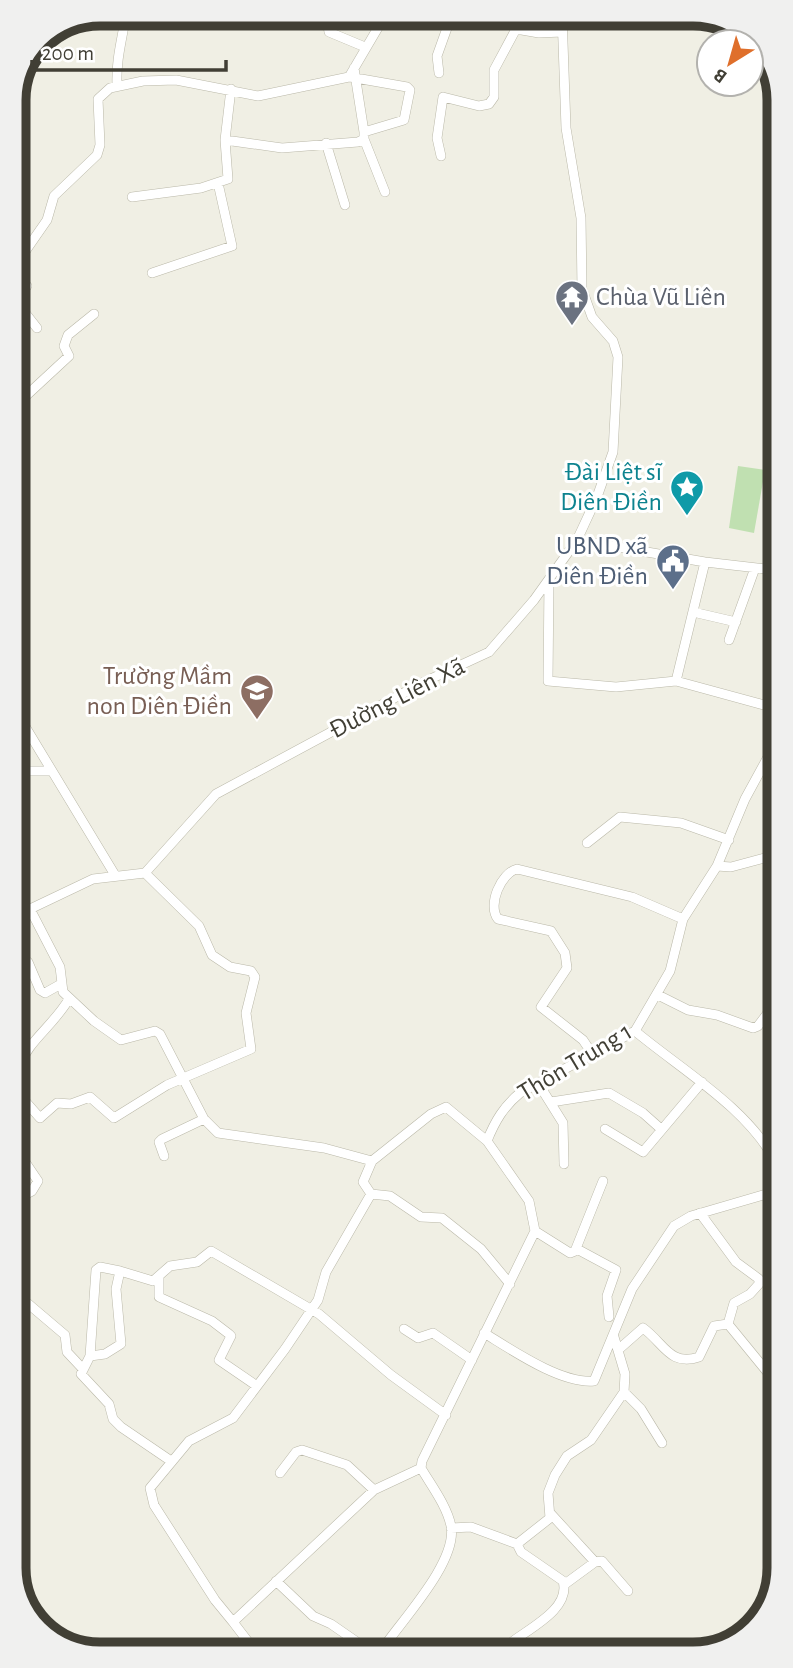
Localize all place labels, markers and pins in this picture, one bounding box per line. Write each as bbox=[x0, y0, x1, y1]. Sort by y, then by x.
temple icon: Chùa Vũ Liên bbox=[553, 278, 591, 327]
place label: Chùa Vũ Liên bbox=[596, 284, 726, 310]
place label: Đài Liệt sĩ Diên Điền bbox=[560, 459, 663, 515]
place icon: Đài Liệt sĩ Diên Điền bbox=[668, 468, 706, 517]
place label: UBND xã Diên Điền bbox=[546, 533, 648, 589]
public building icon: UBND xã Diên Điền bbox=[654, 542, 692, 591]
place label: Trường Mầm non Diên Điền bbox=[87, 663, 232, 719]
school or university icon: Trường Mầm non Diên Điền bbox=[238, 672, 276, 721]

